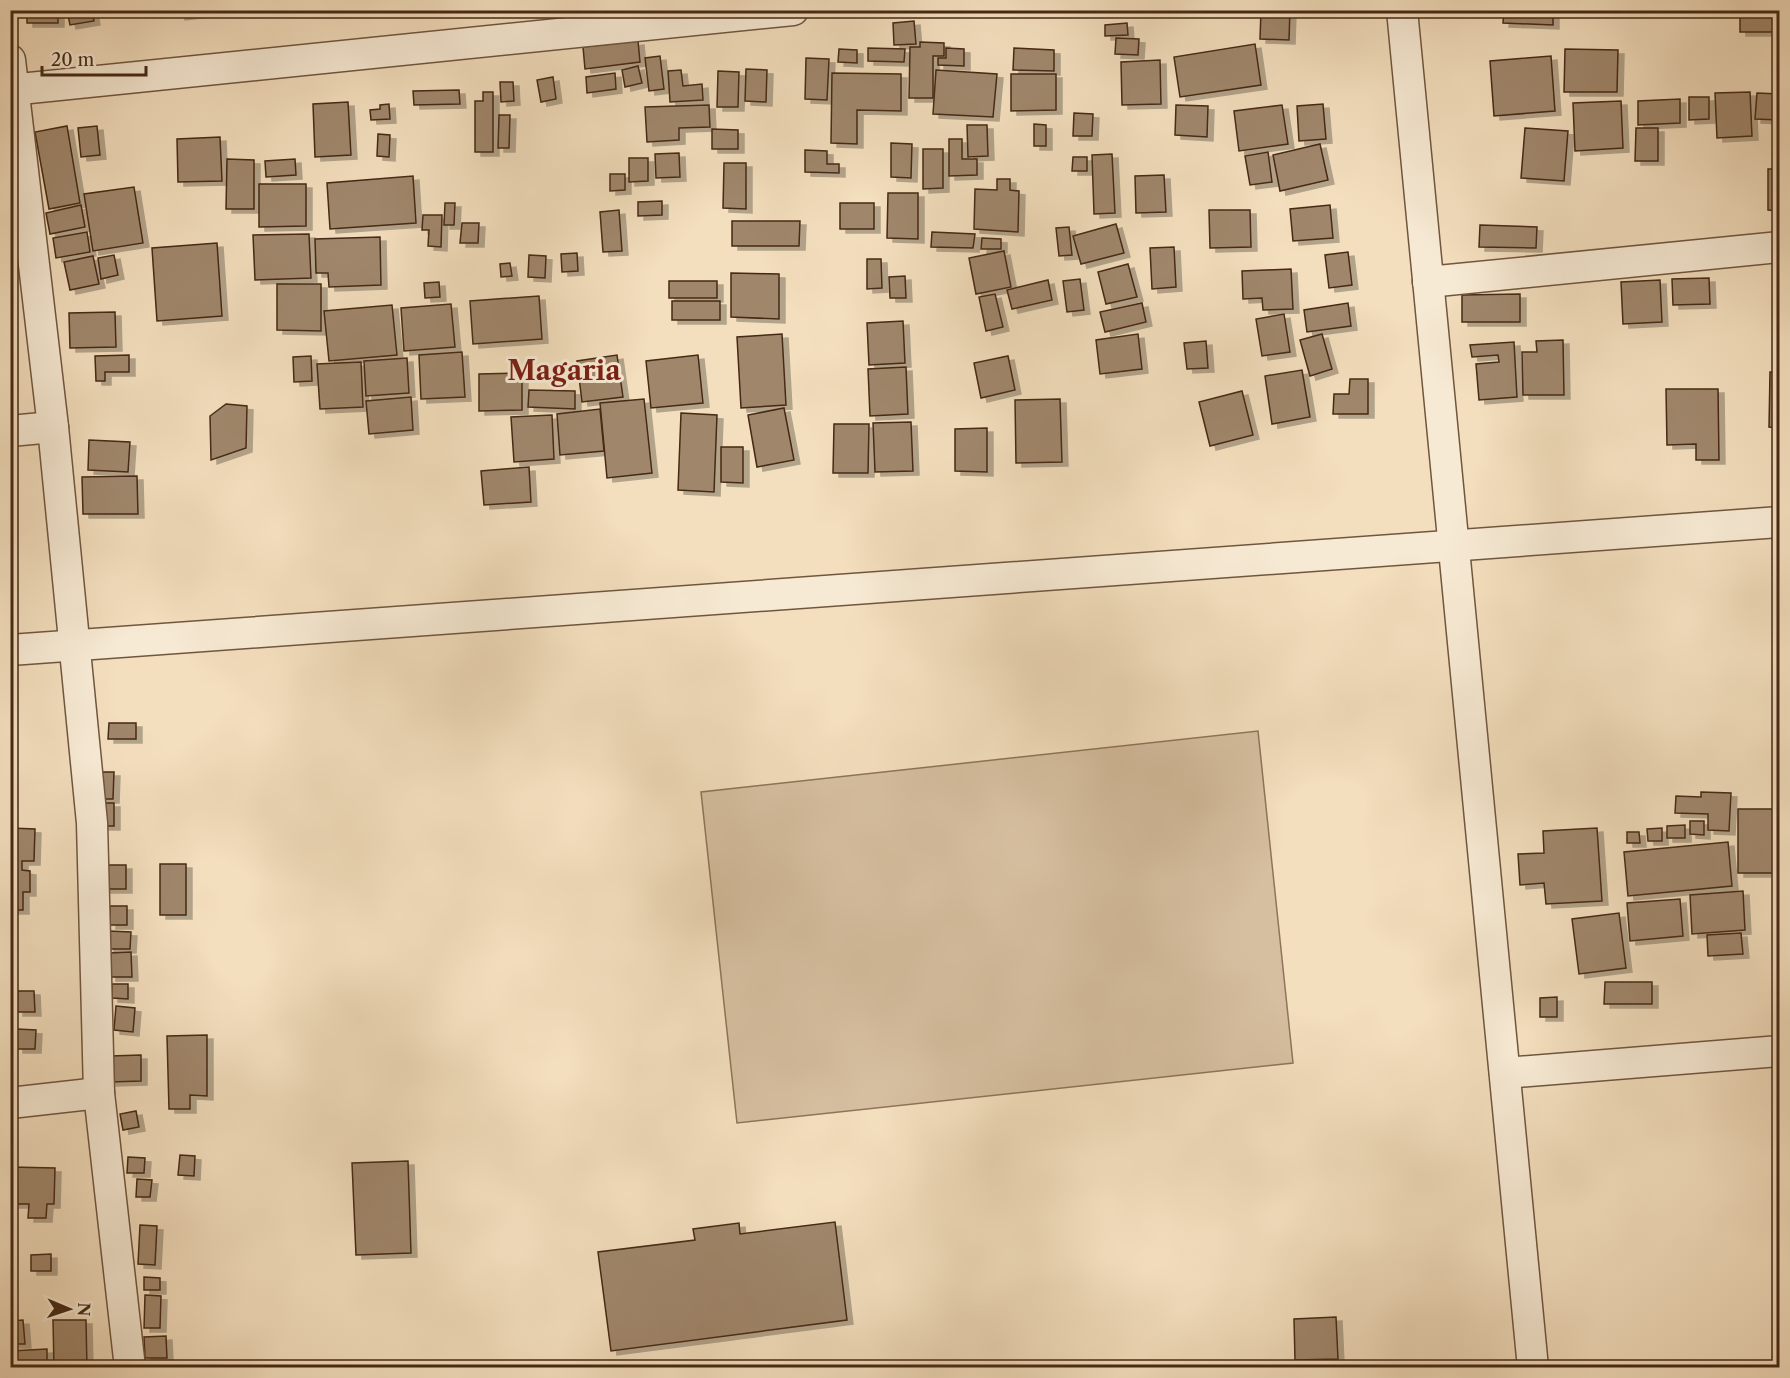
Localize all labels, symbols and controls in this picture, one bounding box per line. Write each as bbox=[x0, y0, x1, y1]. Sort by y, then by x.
scale bar bbox=[42, 39, 146, 77]
text: 20 m bbox=[51, 49, 95, 71]
district label: Magaria bbox=[507, 354, 621, 387]
north arrow bbox=[39, 1279, 99, 1339]
text: N bbox=[74, 1302, 94, 1317]

